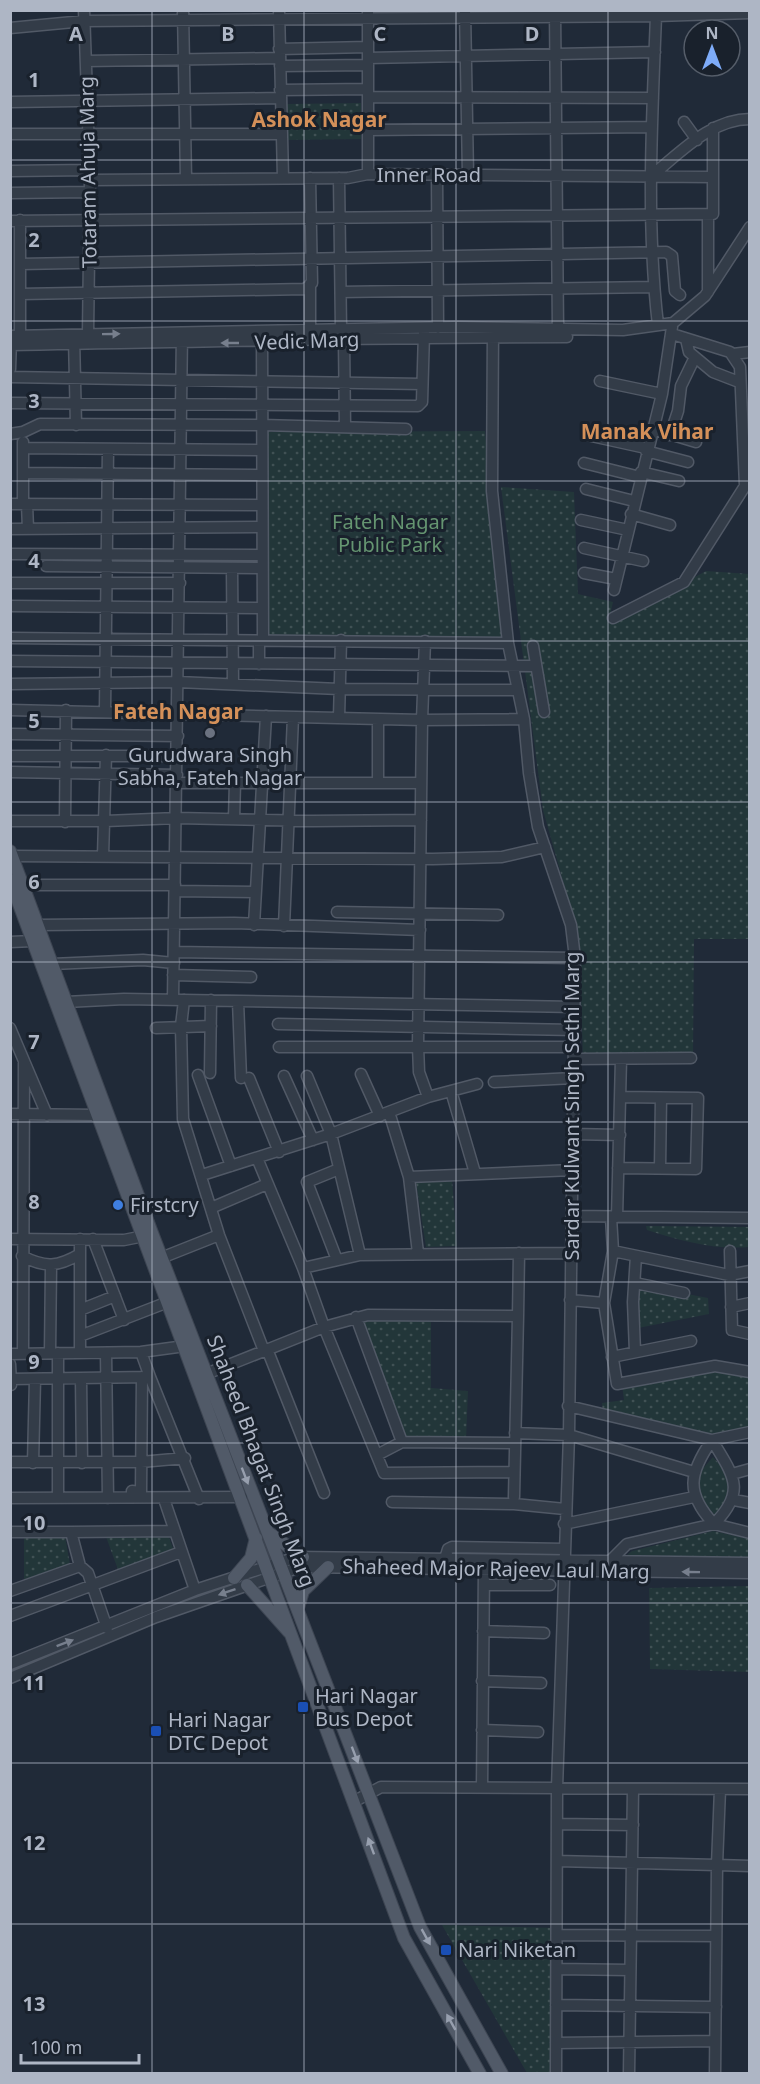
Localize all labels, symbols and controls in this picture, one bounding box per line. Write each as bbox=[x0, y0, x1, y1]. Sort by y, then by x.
north arrow bbox=[682, 18, 742, 78]
text: A bbox=[69, 20, 83, 47]
text: B bbox=[221, 20, 235, 47]
text: C bbox=[374, 20, 387, 47]
text: D bbox=[525, 20, 539, 47]
text: N bbox=[705, 22, 719, 44]
text: 1 bbox=[28, 66, 40, 93]
street label: Totaram Ahuja Marg bbox=[72, 76, 103, 268]
district label: Ashok Nagar bbox=[251, 105, 387, 133]
street label: Inner Road bbox=[377, 161, 481, 188]
text: 2 bbox=[28, 226, 40, 253]
street label: Vedic Marg bbox=[254, 325, 360, 356]
one-way arrow bbox=[101, 329, 120, 339]
one-way arrow bbox=[220, 338, 239, 348]
text: 3 bbox=[28, 387, 40, 414]
district label: Manak Vihar bbox=[581, 417, 714, 445]
park label: Fateh Nagar Public Park bbox=[332, 508, 448, 558]
text: 4 bbox=[28, 547, 40, 574]
district label: Fateh Nagar bbox=[113, 697, 243, 725]
text: 5 bbox=[28, 707, 40, 734]
marker: Gurudwara Singh Sabha, Fateh Nagar bbox=[203, 726, 217, 740]
place label: Gurudwara Singh Sabha, Fateh Nagar bbox=[118, 741, 302, 791]
text: 6 bbox=[28, 868, 40, 895]
street label: Sardar Kulwant Singh Sethi Marg bbox=[558, 952, 585, 1260]
text: 7 bbox=[28, 1028, 40, 1055]
text: 8 bbox=[28, 1188, 40, 1215]
place label: Firstcry bbox=[130, 1191, 199, 1218]
marker: Firstcry bbox=[111, 1198, 125, 1212]
street label: Shaheed Bhagat Singh Marg bbox=[201, 1331, 322, 1591]
text: 9 bbox=[28, 1348, 40, 1375]
one-way arrow bbox=[241, 1467, 250, 1485]
text: 10 bbox=[23, 1509, 45, 1536]
street label: Shaheed Major Rajeev Laul Marg bbox=[342, 1552, 650, 1585]
one-way arrow bbox=[682, 1568, 701, 1577]
one-way arrow bbox=[218, 1587, 236, 1597]
one-way arrow bbox=[56, 1638, 74, 1648]
text: 11 bbox=[23, 1669, 45, 1696]
place label: Hari Nagar Bus Depot bbox=[315, 1682, 418, 1732]
marker: Hari Nagar Bus Depot bbox=[296, 1700, 310, 1714]
place label: Hari Nagar DTC Depot bbox=[168, 1706, 271, 1756]
marker: Hari Nagar DTC Depot bbox=[149, 1724, 163, 1738]
one-way arrow bbox=[350, 1746, 360, 1764]
text: 12 bbox=[23, 1829, 45, 1856]
one-way arrow bbox=[365, 1836, 375, 1854]
one-way arrow bbox=[421, 1928, 431, 1945]
place label: Nari Niketan bbox=[458, 1936, 576, 1963]
marker: Nari Niketan bbox=[439, 1943, 453, 1957]
text: 13 bbox=[23, 1990, 45, 2017]
one-way arrow bbox=[447, 2014, 457, 2031]
scale bar bbox=[21, 2027, 140, 2065]
text: 100 m bbox=[30, 2035, 82, 2059]

